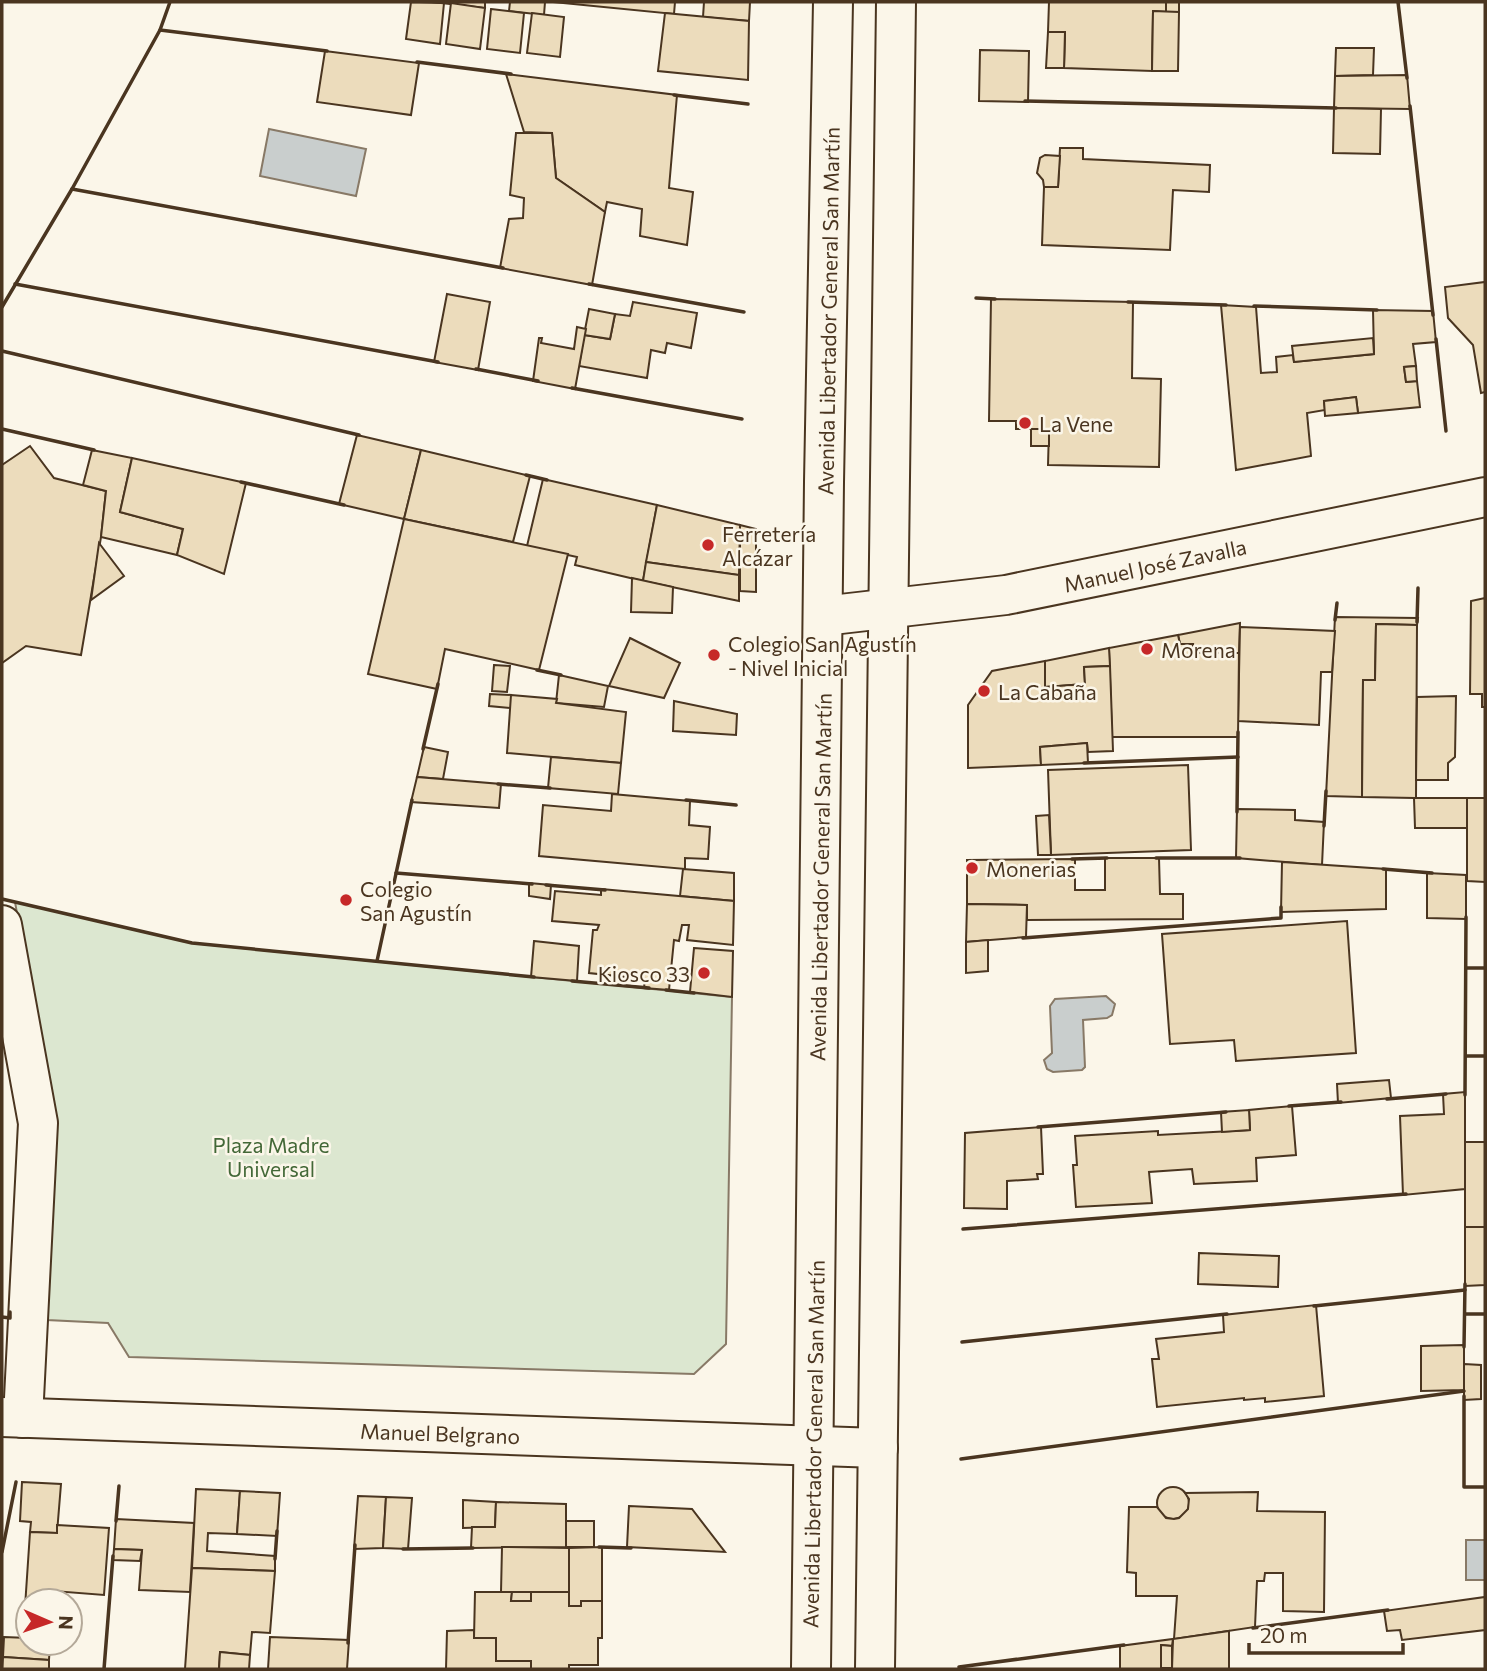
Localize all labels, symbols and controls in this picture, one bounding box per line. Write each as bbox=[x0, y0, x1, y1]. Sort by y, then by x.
street label: Avenida Libertador General San Martín bbox=[812, 127, 844, 495]
place label: La Vene bbox=[1039, 411, 1113, 436]
marker: La Vene bbox=[1017, 415, 1033, 431]
place label: Ferretería Alcázar bbox=[722, 521, 816, 570]
street label: Manuel José Zavalla bbox=[1061, 533, 1249, 597]
marker: Ferretería Alcázar bbox=[700, 537, 716, 553]
place label: Colegio San Agustín - Nivel Inicial bbox=[728, 631, 917, 680]
place label: Morena bbox=[1161, 637, 1236, 662]
marker: Morena bbox=[1139, 641, 1155, 657]
marker: Colegio San Agustín - Nivel Inicial bbox=[706, 647, 722, 663]
place label: La Cabaña bbox=[998, 679, 1097, 704]
marker: La Cabaña bbox=[976, 683, 992, 699]
street label: Avenida Libertador General San Martín bbox=[804, 693, 836, 1061]
place label: Monerias bbox=[986, 856, 1076, 881]
marker: Monerias bbox=[964, 860, 980, 876]
place label: Colegio San Agustín bbox=[360, 876, 472, 925]
marker: Colegio San Agustín bbox=[338, 892, 354, 908]
place label: Kiosco 33 bbox=[598, 961, 690, 986]
marker: Kiosco 33 bbox=[696, 965, 712, 981]
park label: Plaza Madre Universal bbox=[212, 1132, 330, 1181]
street label: Avenida Libertador General San Martín bbox=[797, 1260, 829, 1628]
street label: Manuel Belgrano bbox=[360, 1418, 520, 1448]
north arrow bbox=[14, 1587, 84, 1657]
scale bar bbox=[1249, 1612, 1403, 1656]
text: N bbox=[55, 1615, 78, 1630]
text: 20 m bbox=[1260, 1622, 1308, 1647]

